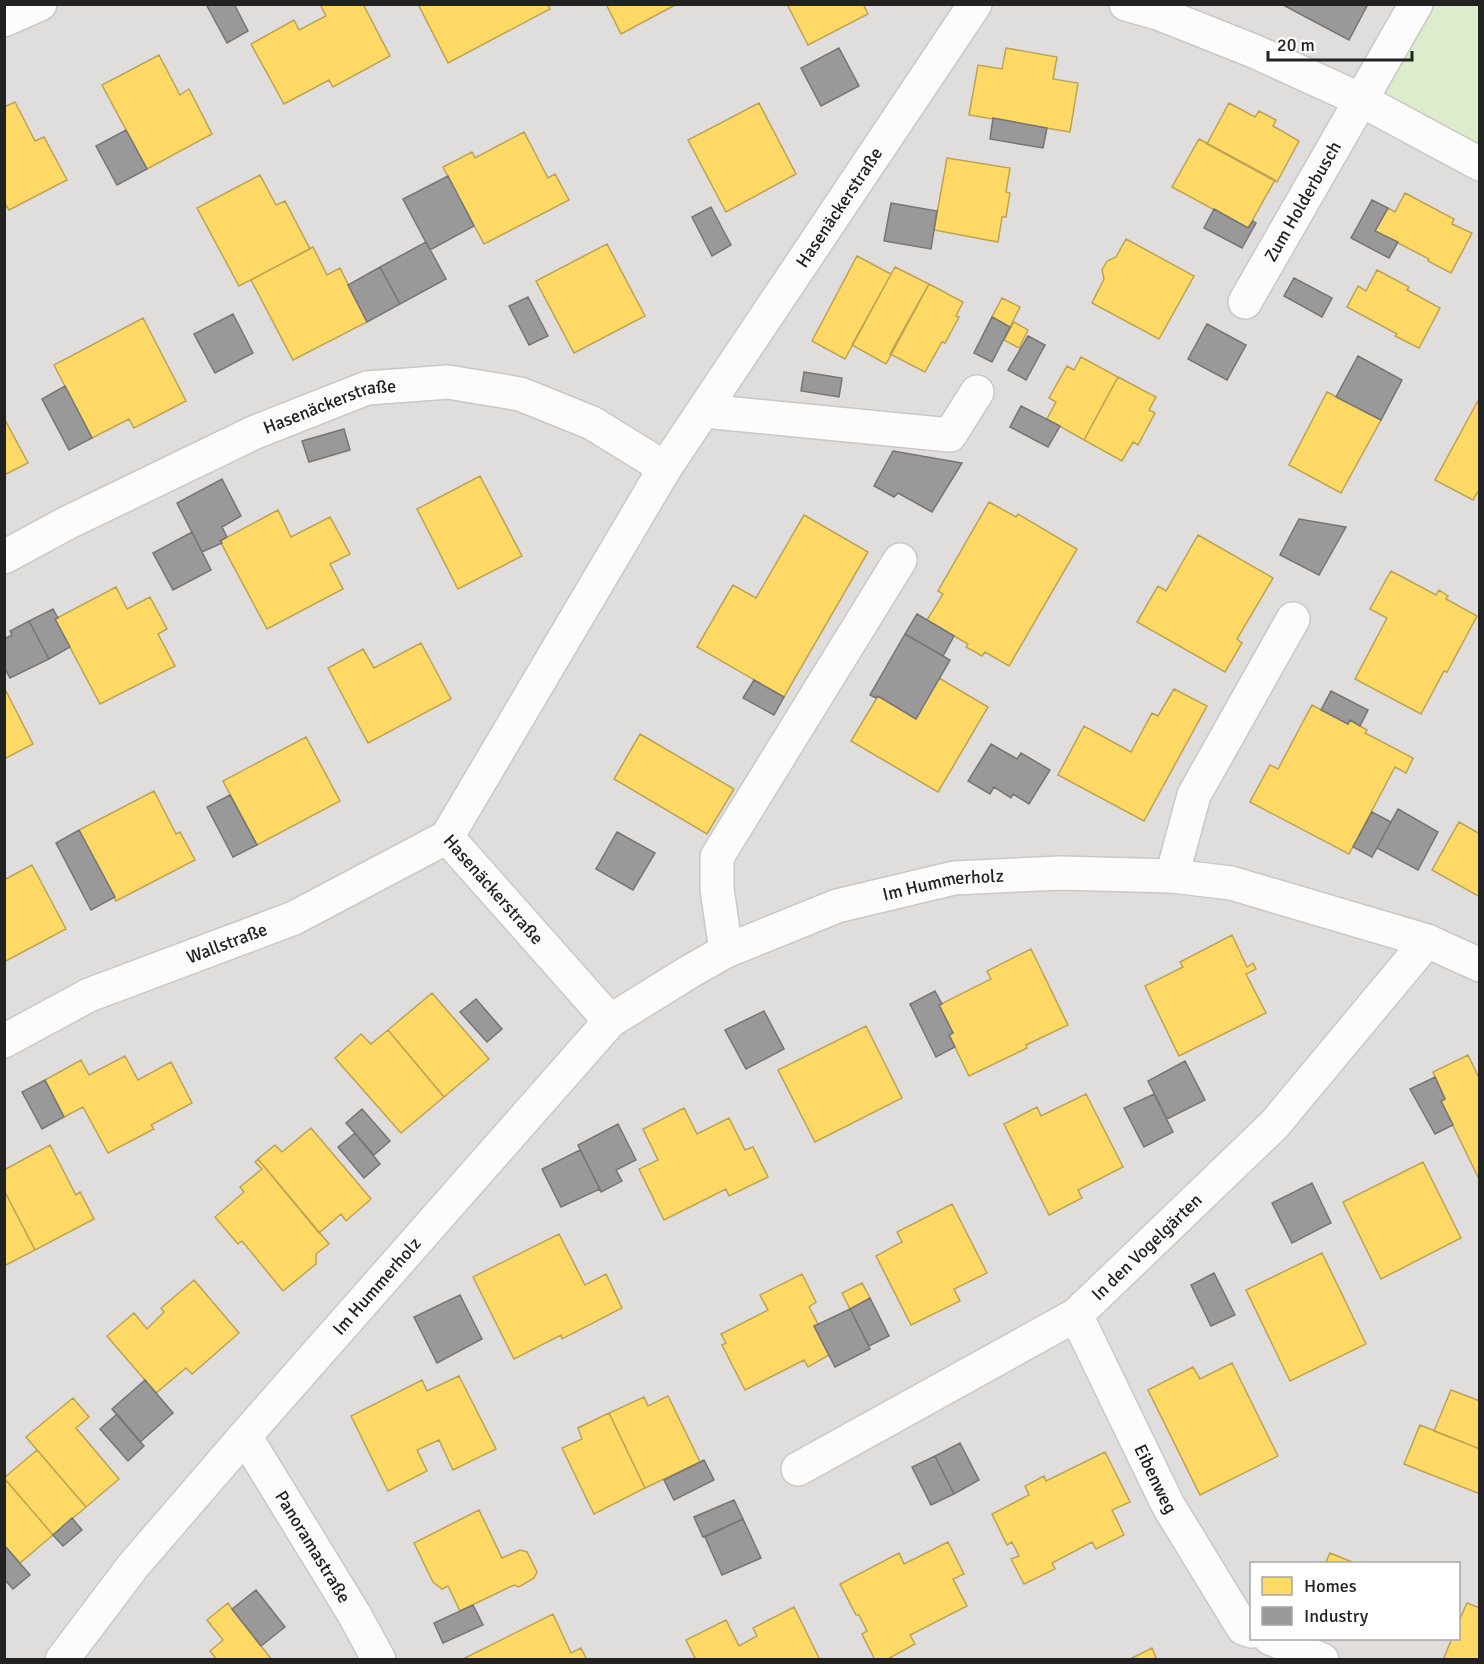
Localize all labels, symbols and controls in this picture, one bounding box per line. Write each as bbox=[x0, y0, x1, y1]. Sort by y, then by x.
scale bar bbox=[1268, 24, 1412, 62]
text: 20 m bbox=[1277, 34, 1315, 56]
street label: Zum Holderbusch bbox=[1260, 137, 1346, 266]
street label: Hasenäckerstraße bbox=[791, 143, 887, 272]
street label: Hasenäckerstraße bbox=[260, 375, 397, 439]
street label: Hasenäckerstraße bbox=[439, 830, 548, 949]
street label: Im Hummerholz bbox=[880, 865, 1004, 906]
street label: Wallstraße bbox=[184, 918, 270, 968]
street label: In den Vogelgärten bbox=[1087, 1189, 1207, 1305]
street label: Im Hummerholz bbox=[328, 1233, 426, 1340]
street label: Eibenweg bbox=[1129, 1441, 1182, 1518]
street label: Panoramastraße bbox=[270, 1487, 356, 1607]
legend bbox=[1250, 1562, 1460, 1640]
text: Homes bbox=[1304, 1575, 1357, 1597]
text: Industry bbox=[1304, 1605, 1369, 1627]

